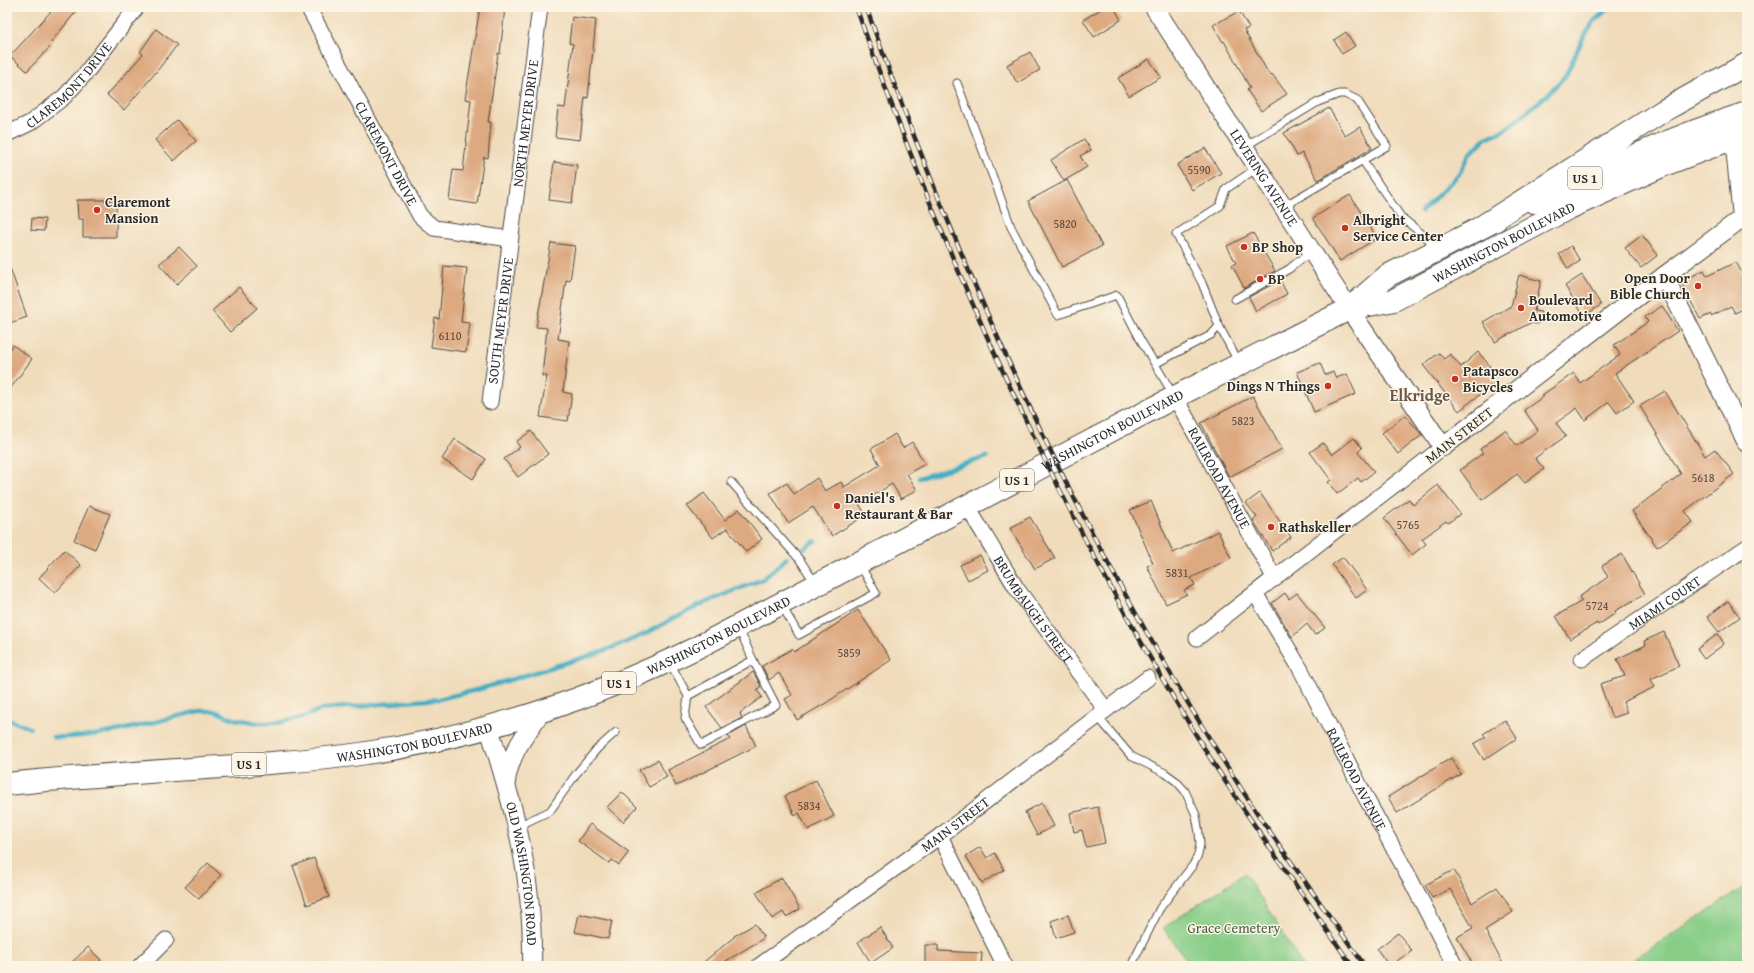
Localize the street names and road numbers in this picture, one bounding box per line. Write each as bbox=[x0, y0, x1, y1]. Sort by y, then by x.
street label: CLAREMONT DRIVE bbox=[21, 38, 116, 133]
street label: NORTH MEYER DRIVE bbox=[507, 58, 543, 188]
street label: CLAREMONT DRIVE bbox=[350, 98, 422, 209]
street label: LEVERING AVENUE bbox=[1225, 125, 1303, 230]
road number: US 1 bbox=[1568, 167, 1602, 189]
street label: WASHINGTON BOULEVARD bbox=[1429, 197, 1578, 288]
street label: SOUTH MEYER DRIVE bbox=[482, 256, 518, 385]
street label: WASHINGTON BOULEVARD bbox=[1038, 384, 1187, 476]
street label: MAIN STREET bbox=[1421, 402, 1497, 468]
street label: RAILROAD AVENUE bbox=[1183, 423, 1255, 532]
road number: US 1 bbox=[1000, 469, 1034, 491]
street label: BRUMBAUGH STREET bbox=[989, 552, 1078, 667]
street label: MIAMI COURT bbox=[1624, 571, 1705, 635]
street label: WASHINGTON BOULEVARD bbox=[644, 590, 794, 680]
road number: US 1 bbox=[602, 672, 636, 694]
street label: WASHINGTON BOULEVARD bbox=[336, 717, 495, 767]
street label: RAILROAD AVENUE bbox=[1322, 724, 1392, 834]
road number: US 1 bbox=[232, 753, 266, 775]
street label: MAIN STREET bbox=[917, 792, 994, 857]
street label: OLD WASHINGTON ROAD bbox=[501, 799, 542, 946]

